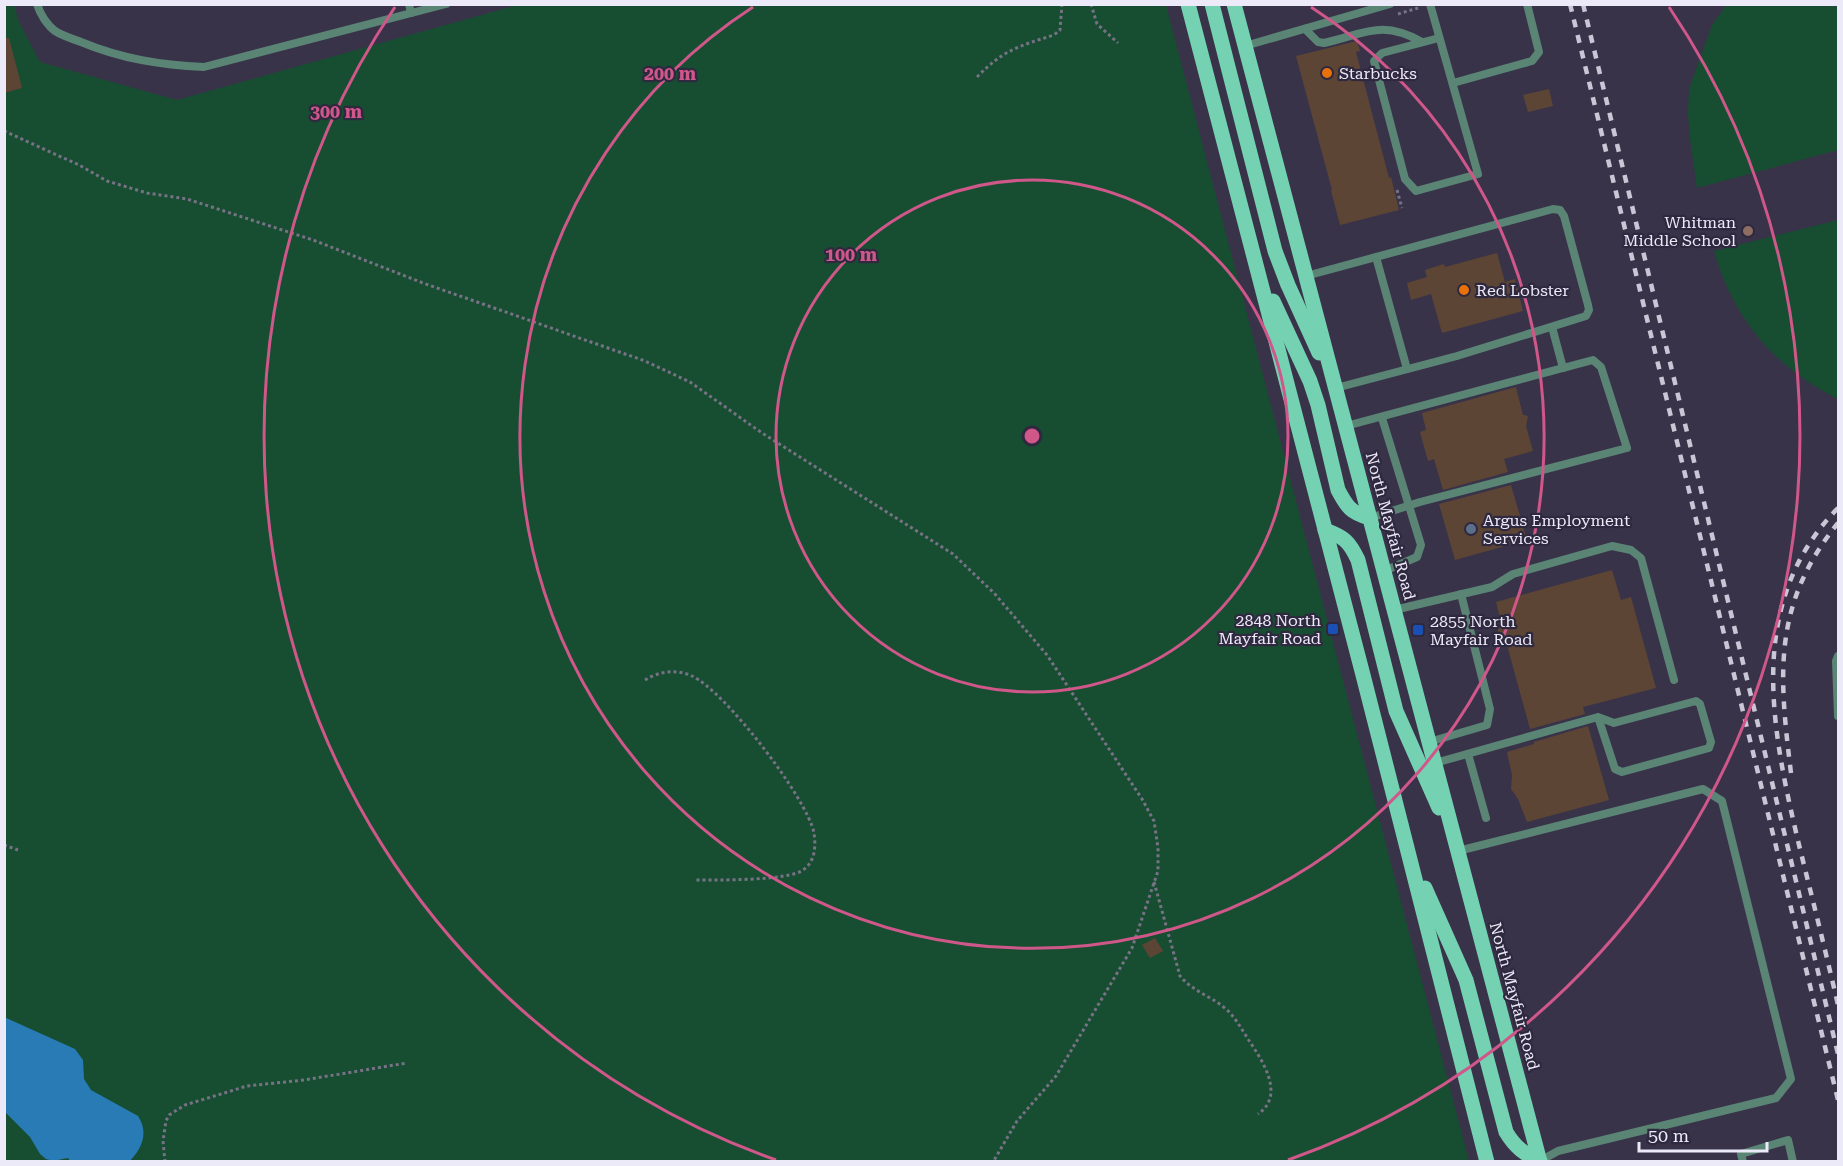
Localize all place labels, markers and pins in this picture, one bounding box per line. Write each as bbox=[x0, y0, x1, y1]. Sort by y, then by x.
place label: Starbucks bbox=[1339, 64, 1417, 83]
marker: Starbucks bbox=[1320, 66, 1334, 80]
place label: Whitman Middle School bbox=[1623, 213, 1736, 250]
marker: Whitman Middle School bbox=[1741, 224, 1755, 238]
place label: Red Lobster bbox=[1476, 281, 1569, 300]
marker: Red Lobster bbox=[1457, 283, 1471, 297]
centre of rings bbox=[1022, 426, 1042, 446]
place label: Argus Employment Services bbox=[1483, 511, 1630, 548]
marker: Argus Employment Services bbox=[1464, 522, 1478, 536]
place label: 2848 North Mayfair Road bbox=[1218, 611, 1321, 648]
place label: 2855 North Mayfair Road bbox=[1430, 612, 1533, 649]
marker: 2848 North Mayfair Road bbox=[1326, 622, 1340, 636]
marker: 2855 North Mayfair Road bbox=[1411, 623, 1425, 637]

